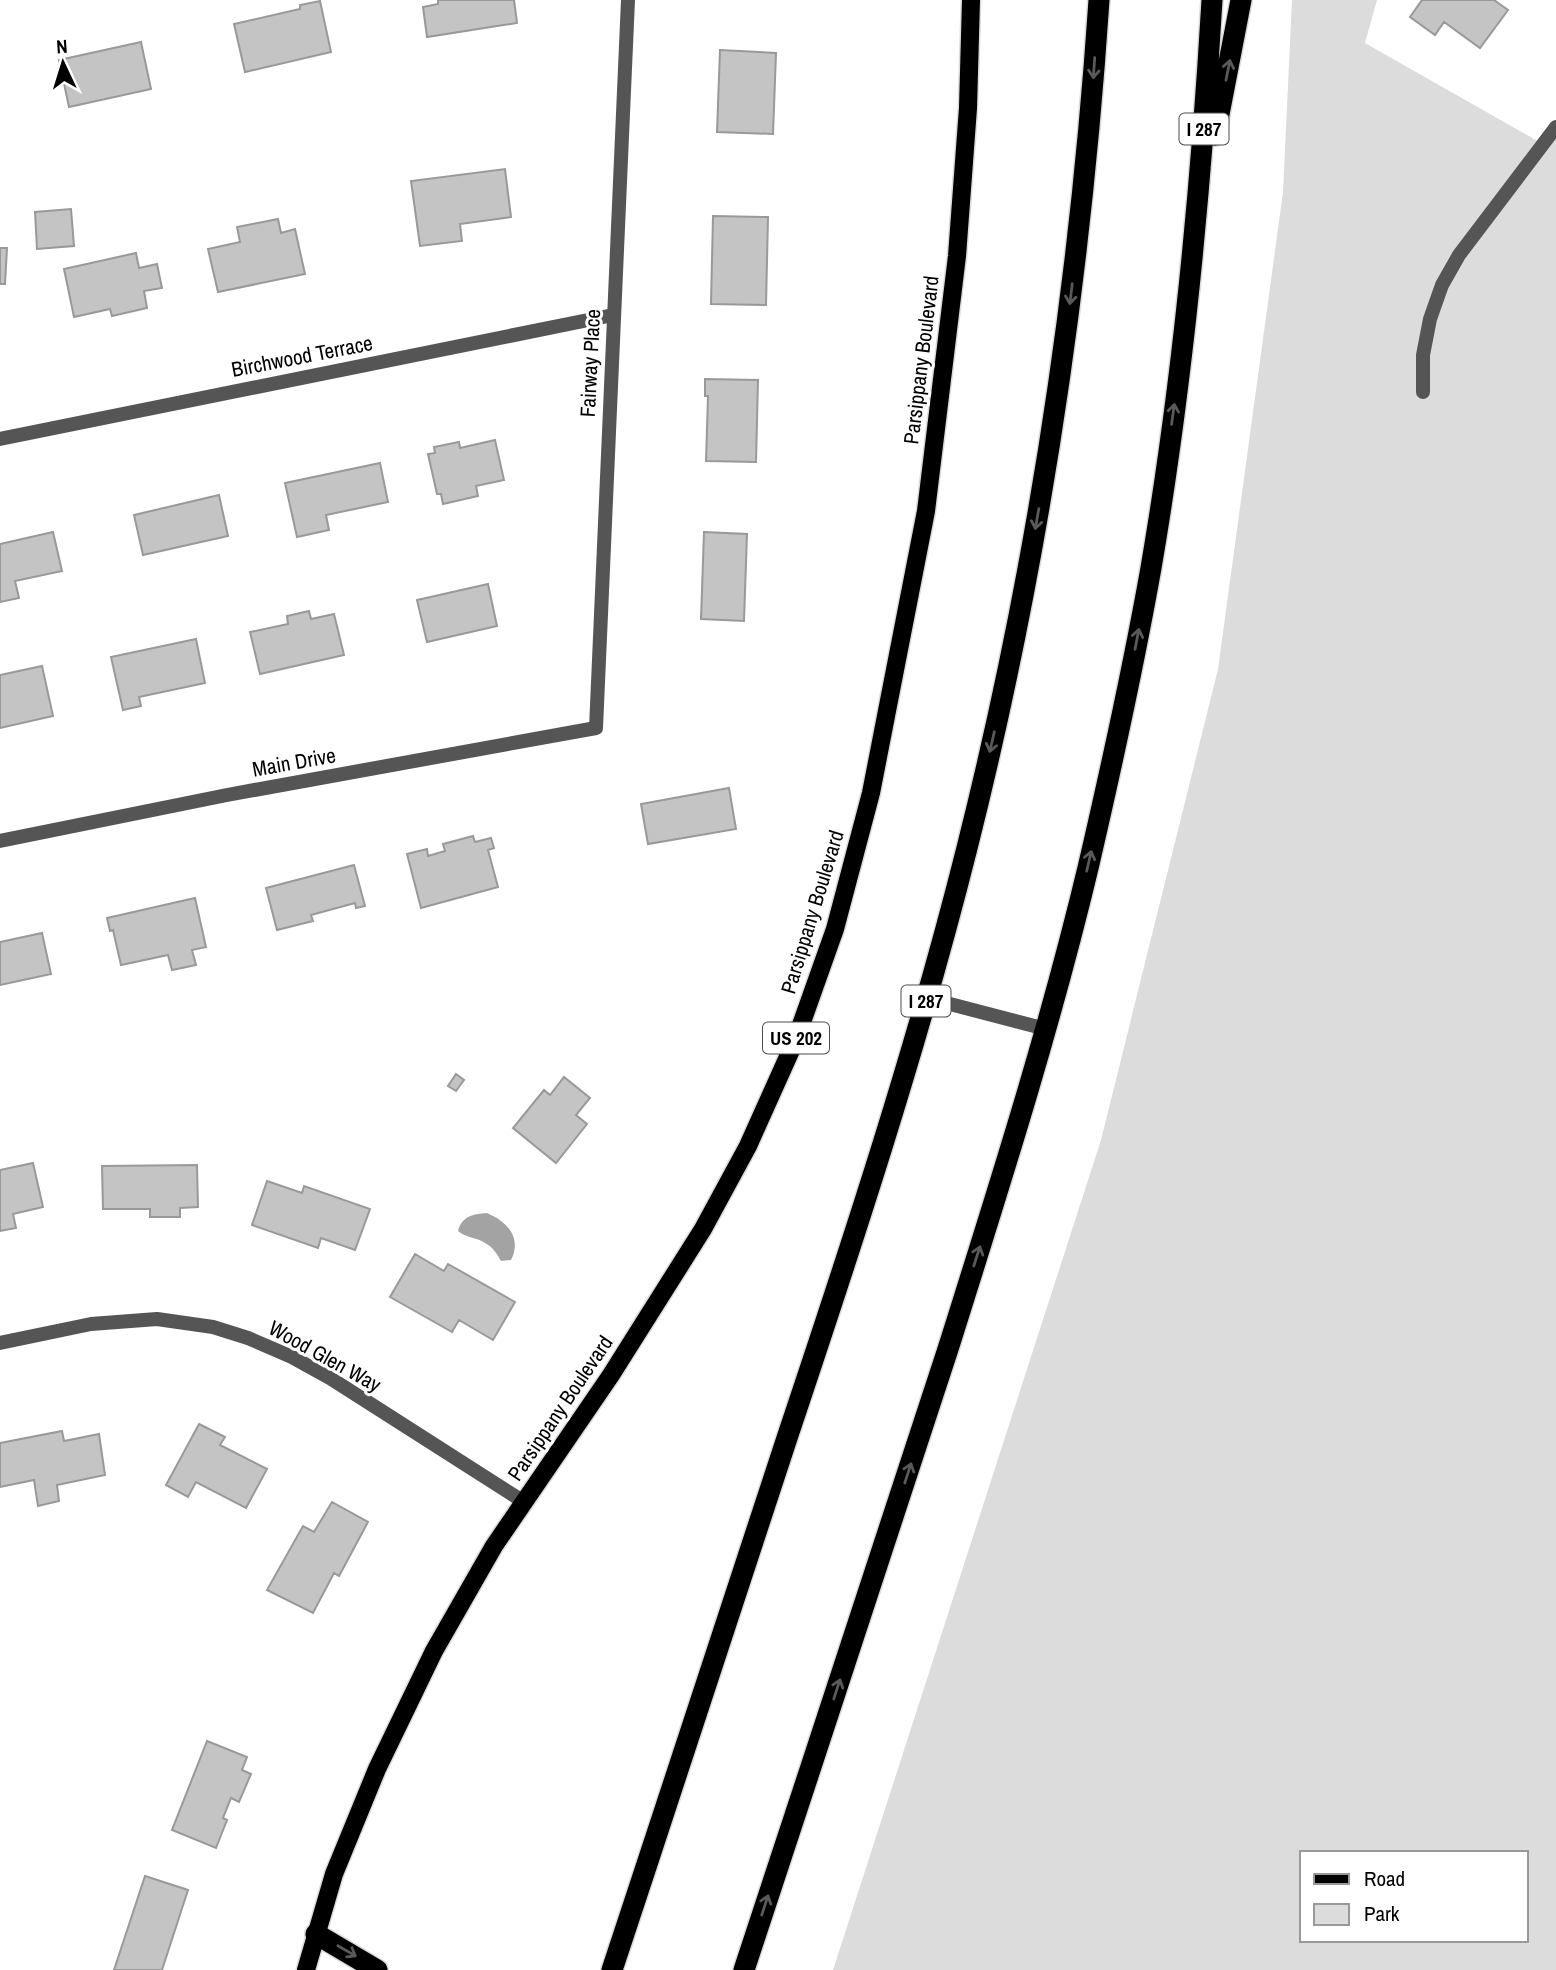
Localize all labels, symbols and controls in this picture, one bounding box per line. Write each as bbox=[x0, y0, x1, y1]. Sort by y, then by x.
north arrow bbox=[28, 28, 98, 98]
text: N bbox=[55, 33, 68, 59]
one-way arrow bbox=[1087, 56, 1100, 79]
one-way arrow bbox=[1221, 59, 1235, 82]
road number: I 287 bbox=[1180, 113, 1228, 144]
street label: Parsippany Boulevard bbox=[896, 274, 946, 446]
one-way arrow bbox=[1064, 283, 1077, 305]
street label: Fairway Place bbox=[573, 308, 607, 418]
street label: Birchwood Terrace bbox=[229, 328, 375, 384]
one-way arrow bbox=[1167, 403, 1180, 426]
one-way arrow bbox=[1030, 507, 1043, 530]
one-way arrow bbox=[1131, 628, 1144, 651]
one-way arrow bbox=[985, 730, 998, 753]
street label: Main Drive bbox=[250, 740, 338, 784]
street label: Parsippany Boulevard bbox=[773, 827, 851, 997]
one-way arrow bbox=[1083, 850, 1097, 873]
road number: I 287 bbox=[902, 986, 950, 1016]
road number: US 202 bbox=[763, 1022, 829, 1054]
one-way arrow bbox=[972, 1246, 984, 1268]
street label: Wood Glen Way bbox=[264, 1313, 387, 1399]
street label: Parsippany Boulevard bbox=[501, 1330, 619, 1486]
one-way arrow bbox=[902, 1462, 915, 1484]
one-way arrow bbox=[831, 1678, 844, 1700]
legend bbox=[1300, 1851, 1528, 1942]
text: Road bbox=[1364, 1864, 1405, 1893]
one-way arrow bbox=[760, 1895, 773, 1917]
text: Park bbox=[1364, 1899, 1400, 1928]
one-way arrow bbox=[337, 1944, 357, 1958]

